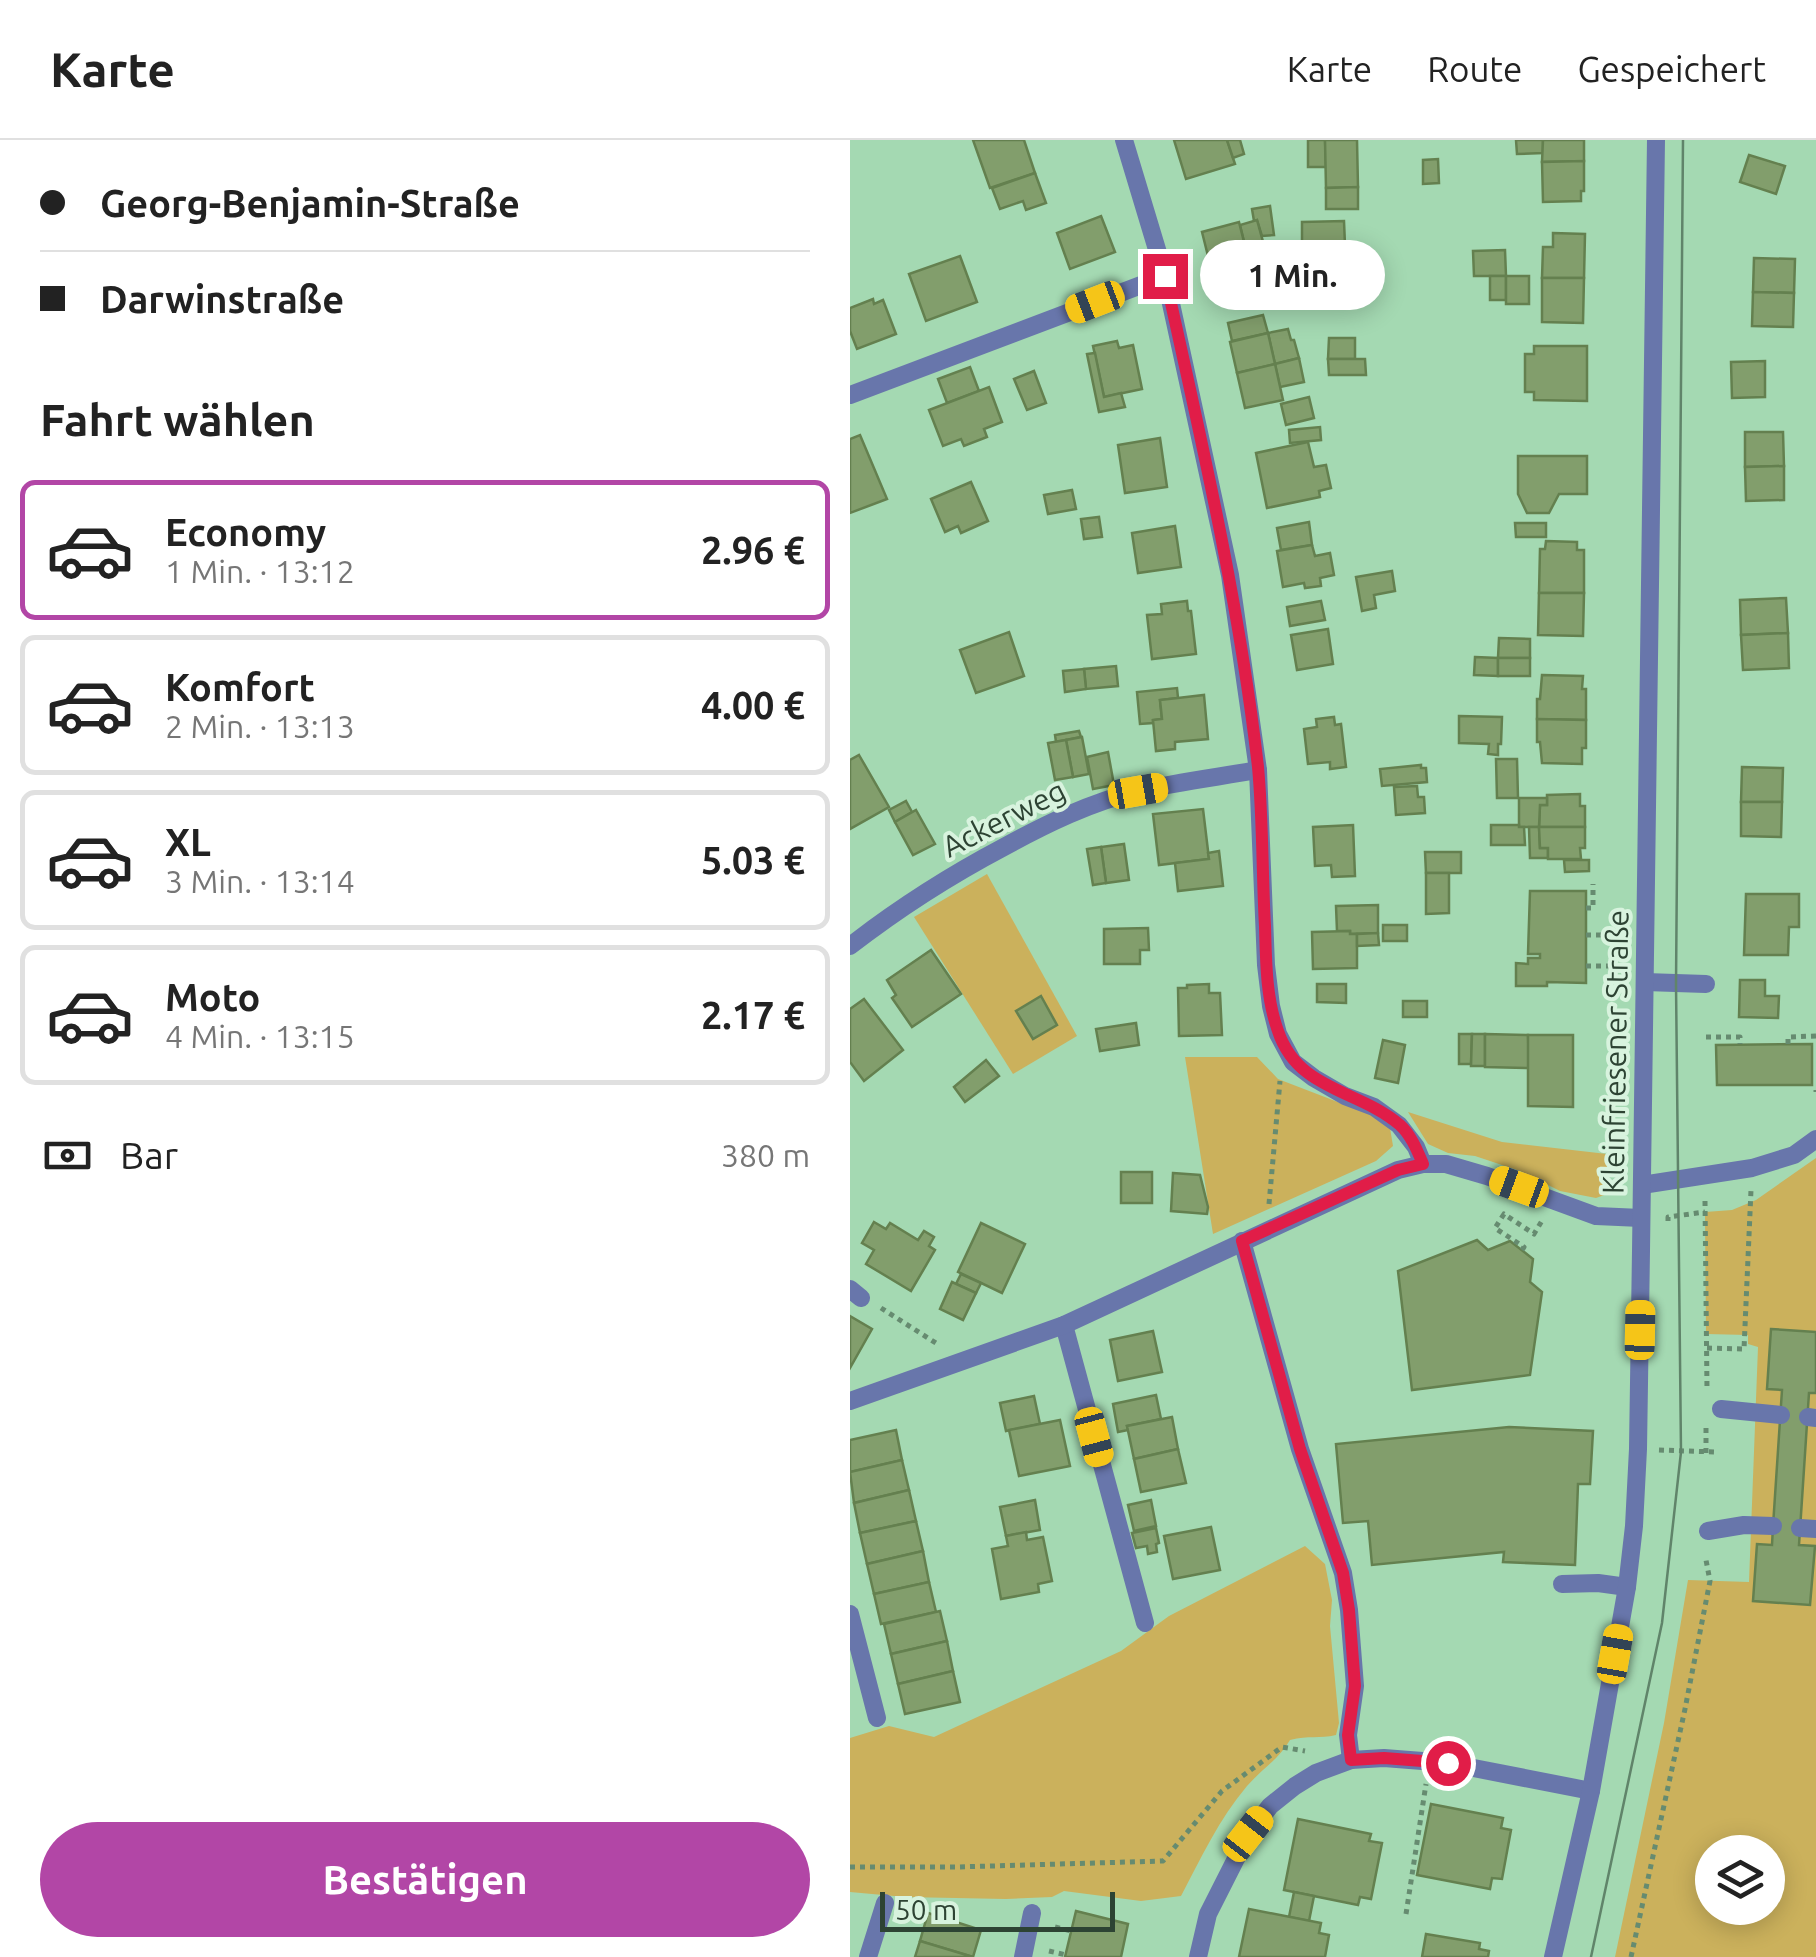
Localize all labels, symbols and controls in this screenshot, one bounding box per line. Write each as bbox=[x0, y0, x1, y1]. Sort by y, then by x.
text: Karte bbox=[50, 42, 175, 96]
text: Karte bbox=[1287, 49, 1372, 89]
text: Route bbox=[1427, 49, 1522, 89]
text: Gespeichert bbox=[1577, 49, 1766, 89]
text: Georg-Benjamin-Straße bbox=[100, 182, 520, 224]
callout: 1 Min. bbox=[1200, 241, 1385, 311]
route end bbox=[1143, 254, 1188, 299]
text: 1 Min. bbox=[1248, 257, 1337, 293]
car bbox=[1062, 277, 1128, 327]
text: Darwinstraße bbox=[100, 278, 344, 320]
text: Fahrt wählen bbox=[40, 394, 315, 445]
icon: car bbox=[45, 505, 135, 595]
text: Economy bbox=[165, 511, 326, 553]
text: 2.96 € bbox=[701, 529, 805, 571]
text: 1 Min. · 13:12 bbox=[165, 553, 355, 589]
icon: car bbox=[45, 660, 135, 750]
text: Komfort bbox=[165, 666, 315, 708]
text: 4.00 € bbox=[701, 684, 805, 726]
text: 2 Min. · 13:13 bbox=[165, 708, 355, 744]
car bbox=[1106, 771, 1170, 811]
street label: Ackerweg bbox=[936, 773, 1071, 864]
icon: car bbox=[45, 815, 135, 905]
text: XL bbox=[165, 821, 211, 863]
text: 5.03 € bbox=[701, 839, 805, 881]
text: 3 Min. · 13:14 bbox=[165, 863, 355, 899]
street label: Kleinfriesener Straße bbox=[1596, 910, 1634, 1194]
icon: car bbox=[45, 970, 135, 1060]
text: Moto bbox=[165, 976, 260, 1018]
text: 2.17 € bbox=[701, 994, 805, 1036]
text: 4 Min. · 13:15 bbox=[165, 1018, 355, 1054]
icon: cash bbox=[40, 1128, 95, 1183]
text: Bar bbox=[120, 1134, 178, 1176]
text: 380 m bbox=[721, 1137, 810, 1173]
car bbox=[1486, 1163, 1552, 1211]
car bbox=[1624, 1300, 1656, 1360]
car bbox=[1072, 1404, 1116, 1470]
car bbox=[1595, 1622, 1635, 1686]
route start bbox=[1426, 1741, 1471, 1786]
car bbox=[1218, 1801, 1278, 1867]
button: Bestätigen bbox=[40, 1822, 810, 1937]
map controls bbox=[1695, 1835, 1785, 1925]
button: layers bbox=[1695, 1835, 1785, 1925]
scale bar bbox=[880, 1887, 1115, 1932]
text: 50 m bbox=[895, 1894, 957, 1925]

